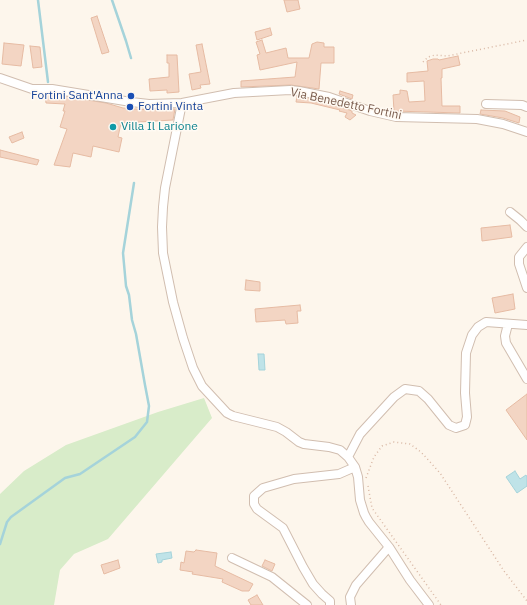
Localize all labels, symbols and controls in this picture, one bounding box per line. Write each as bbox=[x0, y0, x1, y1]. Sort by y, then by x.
street label: Via Benedetto Fortini bbox=[289, 85, 403, 123]
place label: Fortini Sant'Anna bbox=[31, 89, 123, 103]
marker: Fortini Sant'Anna bbox=[126, 91, 136, 101]
place label: Fortini Vinta bbox=[138, 100, 203, 114]
marker: Fortini Vinta bbox=[125, 102, 135, 112]
place label: Villa Il Larione bbox=[121, 120, 198, 134]
marker: Villa Il Larione bbox=[108, 122, 118, 132]

